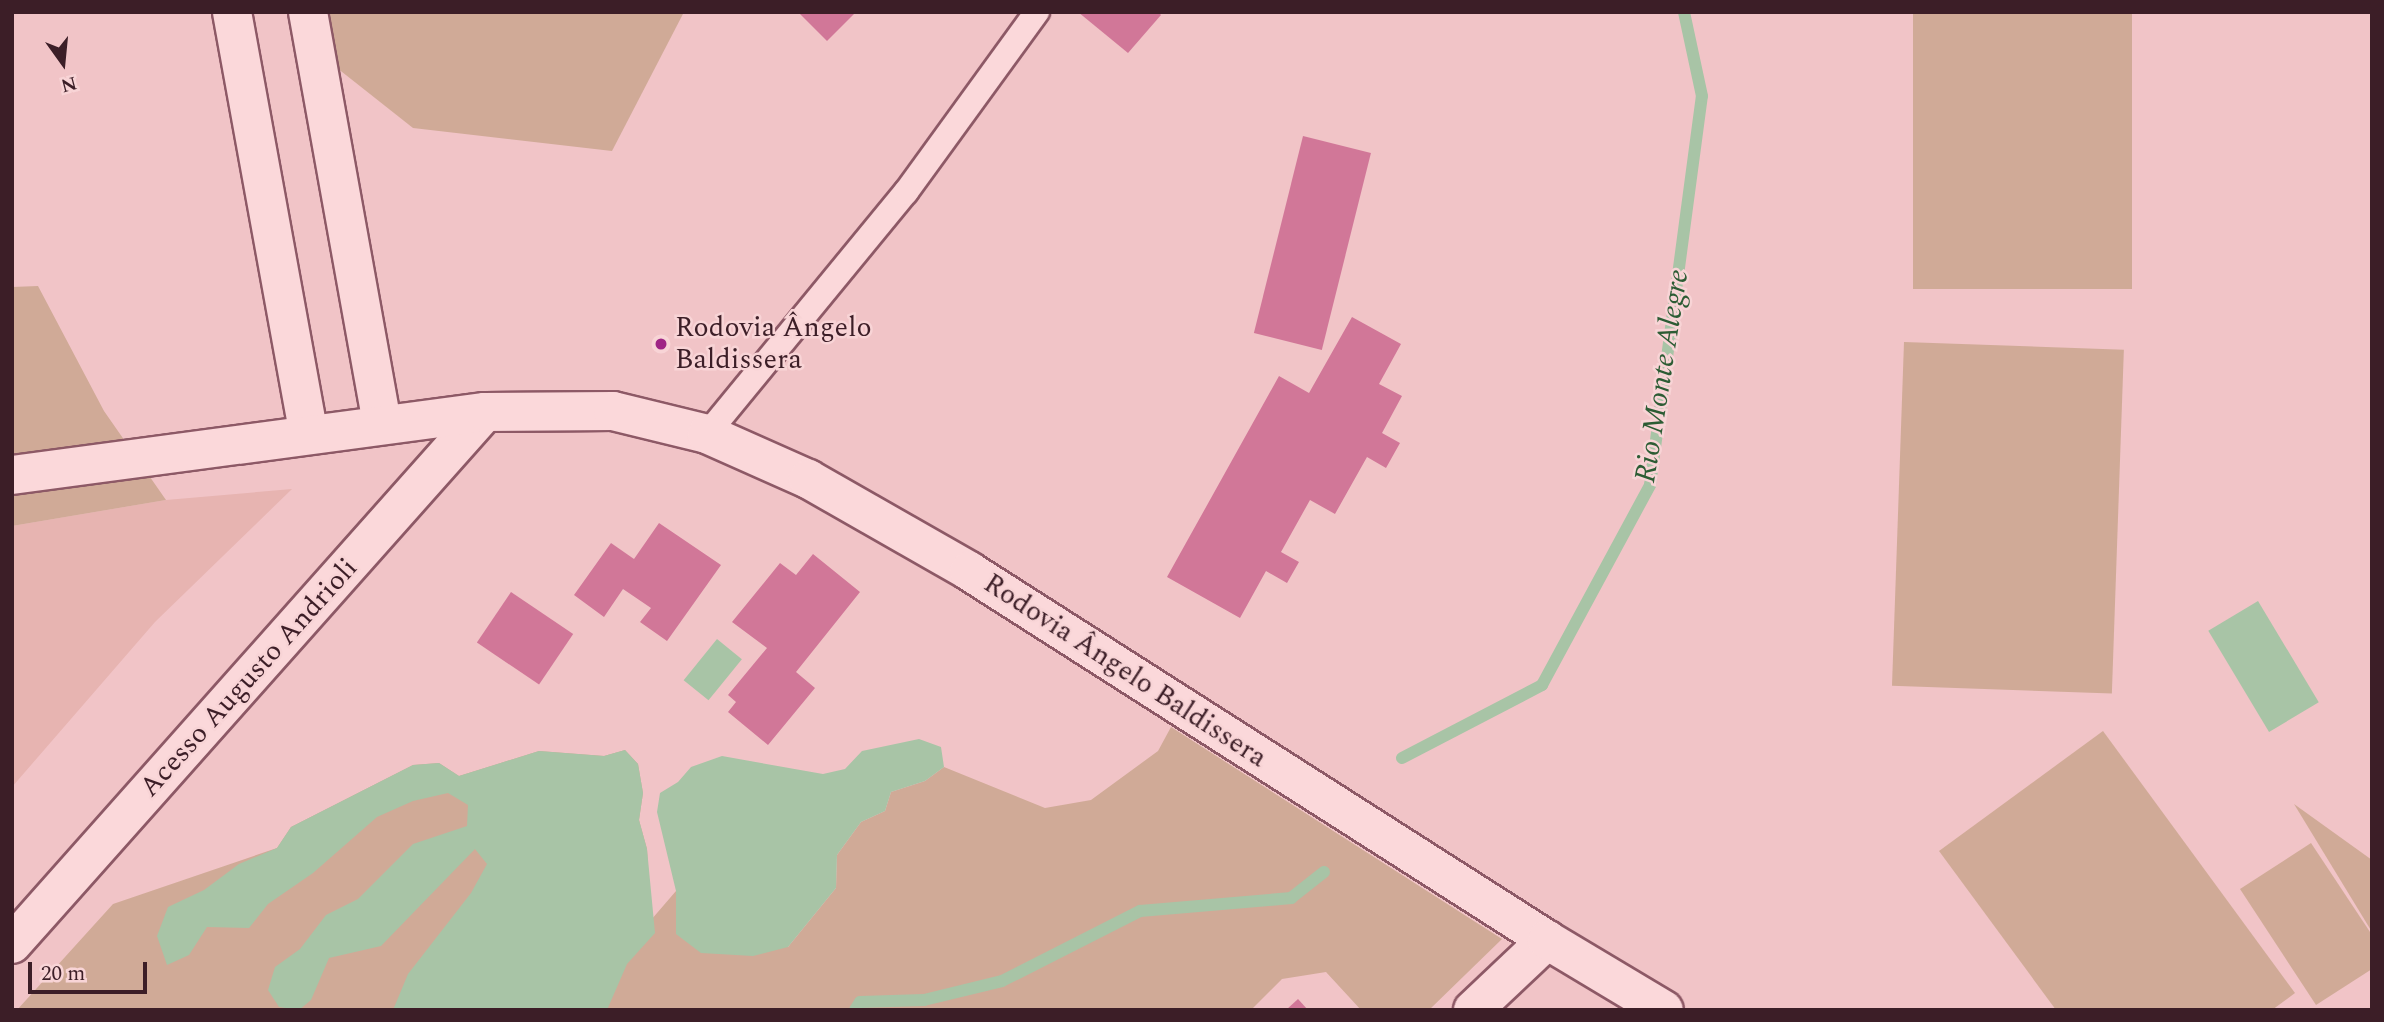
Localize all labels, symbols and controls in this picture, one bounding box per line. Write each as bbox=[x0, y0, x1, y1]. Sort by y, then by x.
north arrow bbox=[28, 28, 98, 98]
text: N bbox=[57, 68, 80, 100]
water label: Rio Monte Alegre bbox=[1627, 267, 1697, 485]
place label: Rodovia Ângelo Baldissera bbox=[675, 311, 872, 377]
marker: Rodovia Ângelo Baldissera bbox=[653, 336, 669, 352]
street label: Acesso Augusto Andrioli bbox=[133, 552, 365, 804]
street label: Rodovia Ângelo Baldissera bbox=[977, 567, 1273, 775]
scale bar bbox=[32, 948, 150, 992]
text: 20 m bbox=[41, 958, 85, 990]

